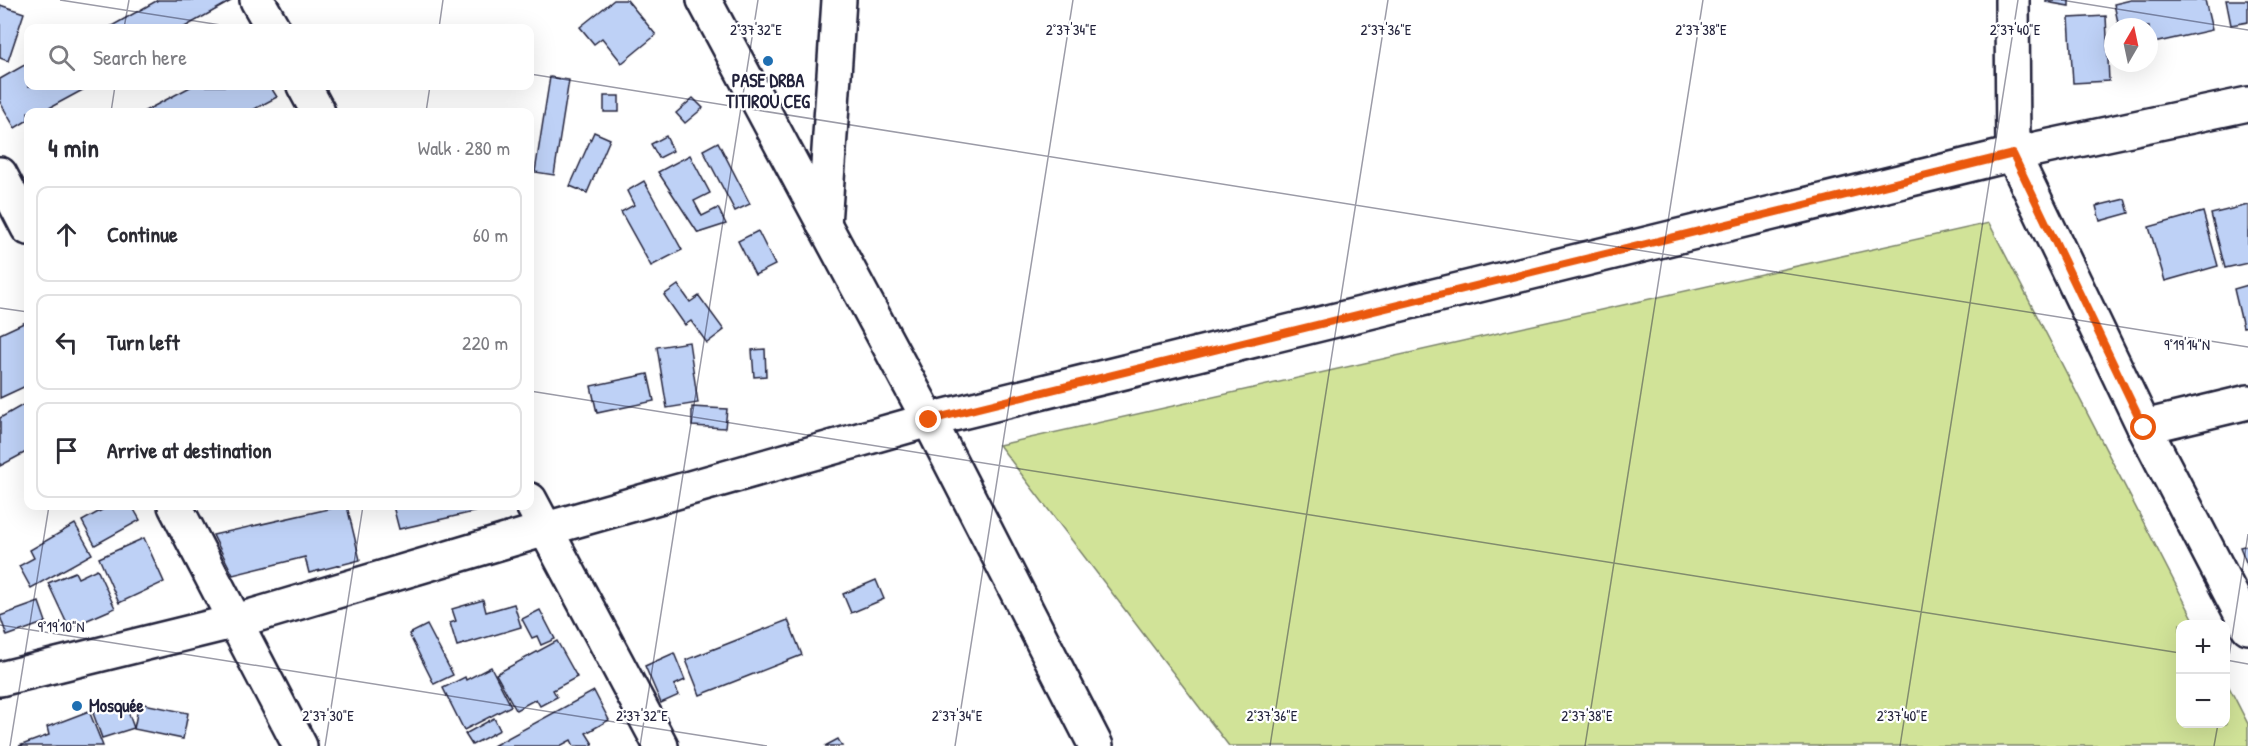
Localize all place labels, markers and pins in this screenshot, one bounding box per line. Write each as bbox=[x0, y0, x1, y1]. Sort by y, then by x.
marker: PASE DRBA TITIROU CEG bbox=[761, 54, 775, 68]
place label: PASE DRBA TITIROU CEG bbox=[725, 68, 810, 114]
place label: Mosquée bbox=[89, 693, 145, 719]
marker: Mosquée bbox=[70, 699, 84, 713]

